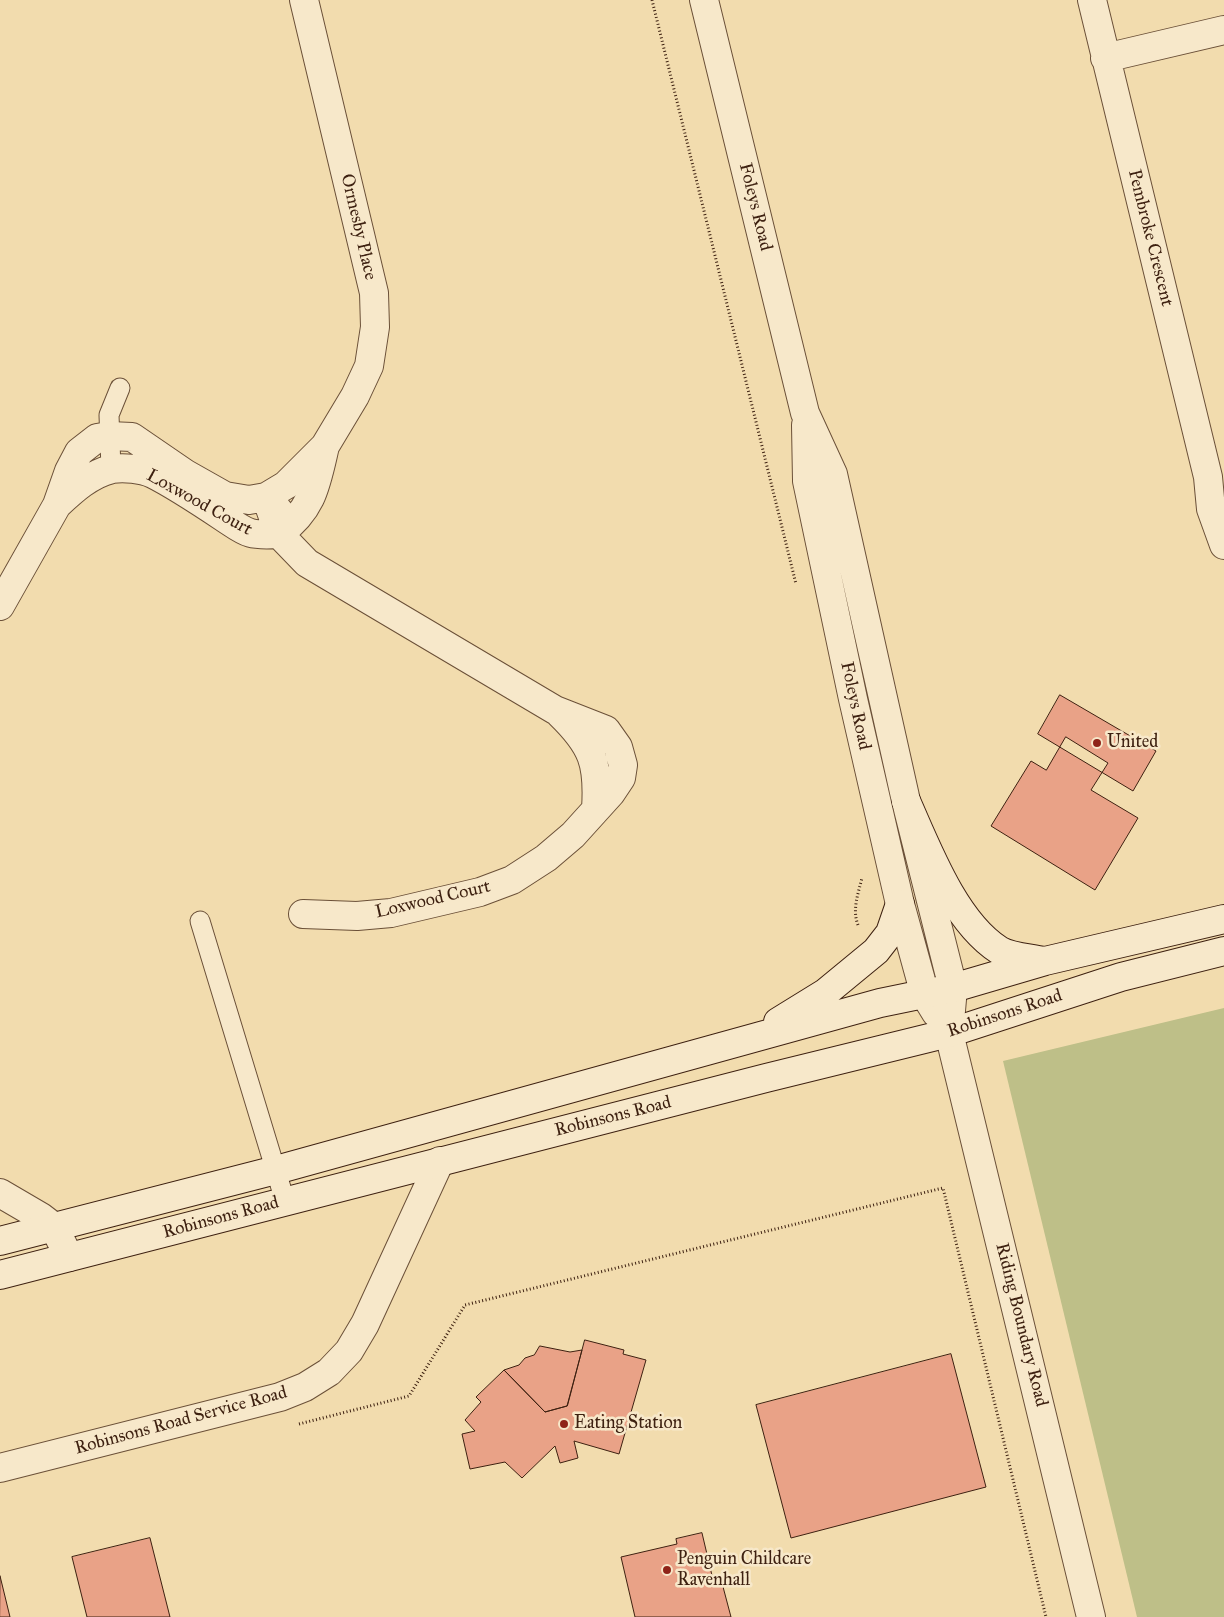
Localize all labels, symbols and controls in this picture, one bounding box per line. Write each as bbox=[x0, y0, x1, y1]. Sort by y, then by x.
street label: Foleys Road bbox=[734, 161, 776, 253]
street label: Pembroke Crescent bbox=[1123, 167, 1177, 309]
street label: Ormesby Place bbox=[335, 172, 381, 282]
street label: Loxwood Court bbox=[142, 465, 256, 541]
street label: Foleys Road bbox=[835, 660, 875, 752]
place label: United bbox=[1107, 732, 1158, 754]
marker: United bbox=[1091, 737, 1103, 749]
street label: Loxwood Court bbox=[373, 876, 493, 924]
street label: Robinsons Road bbox=[945, 985, 1065, 1043]
street label: Robinsons Road bbox=[552, 1092, 674, 1142]
street label: Robinsons Road bbox=[161, 1192, 281, 1244]
street label: Riding Boundary Road bbox=[990, 1241, 1052, 1409]
street label: Robinsons Road Service Road bbox=[72, 1382, 290, 1460]
place label: Eating Station bbox=[574, 1413, 682, 1435]
marker: Eating Station bbox=[558, 1418, 570, 1430]
place label: Penguin Childcare Ravenhall bbox=[677, 1549, 811, 1592]
marker: Penguin Childcare Ravenhall bbox=[661, 1564, 673, 1576]

